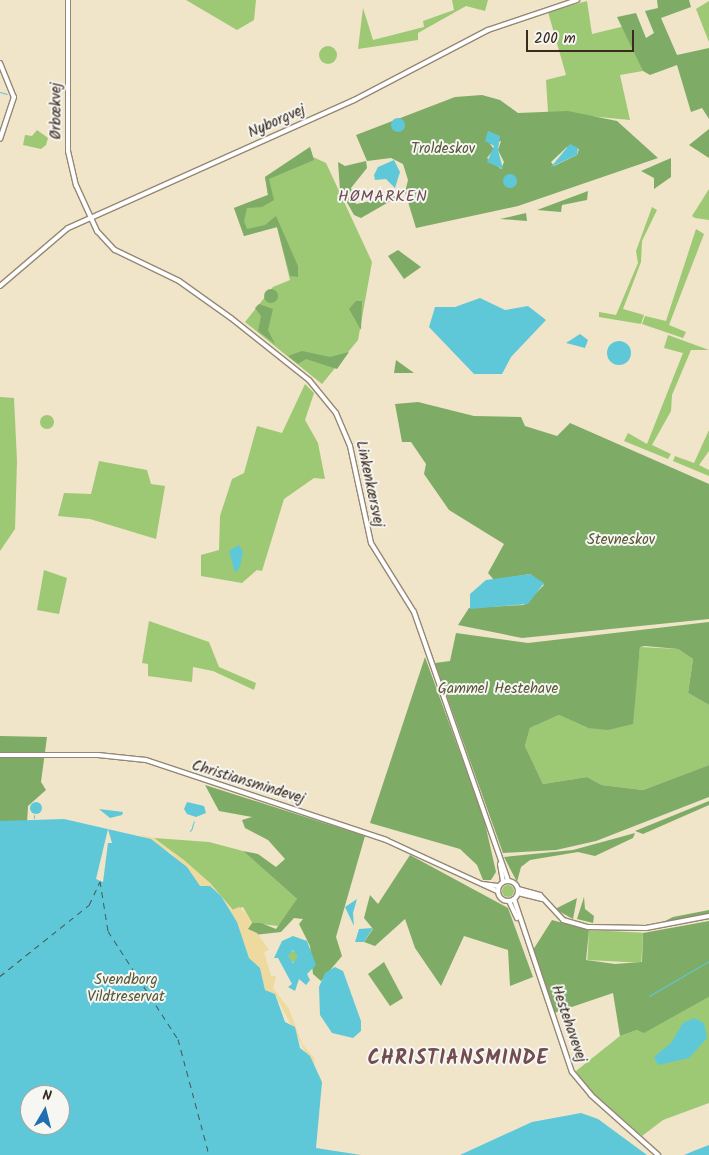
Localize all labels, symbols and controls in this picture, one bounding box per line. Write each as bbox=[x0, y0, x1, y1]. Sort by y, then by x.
scale bar bbox=[529, 20, 636, 52]
text: 200 m bbox=[534, 27, 576, 51]
street label: Ørbækvej bbox=[48, 82, 66, 140]
street label: Nyborgvej bbox=[246, 101, 308, 143]
park label: Troldeskov bbox=[411, 141, 475, 159]
district label: HØMARKEN bbox=[337, 187, 429, 207]
street label: Linkenkærsvej bbox=[351, 439, 387, 529]
park label: Stevneskov bbox=[587, 532, 655, 550]
park label: Gammel Hestehave bbox=[438, 681, 558, 699]
street label: Christiansmindevej bbox=[189, 757, 307, 809]
park label: Svendborg Vildtreservat bbox=[87, 971, 165, 1006]
street label: Hestehavevej bbox=[546, 983, 590, 1065]
district label: CHRISTIANSMINDE bbox=[366, 1047, 550, 1071]
north arrow bbox=[20, 1085, 70, 1135]
text: N bbox=[41, 1085, 53, 1108]

